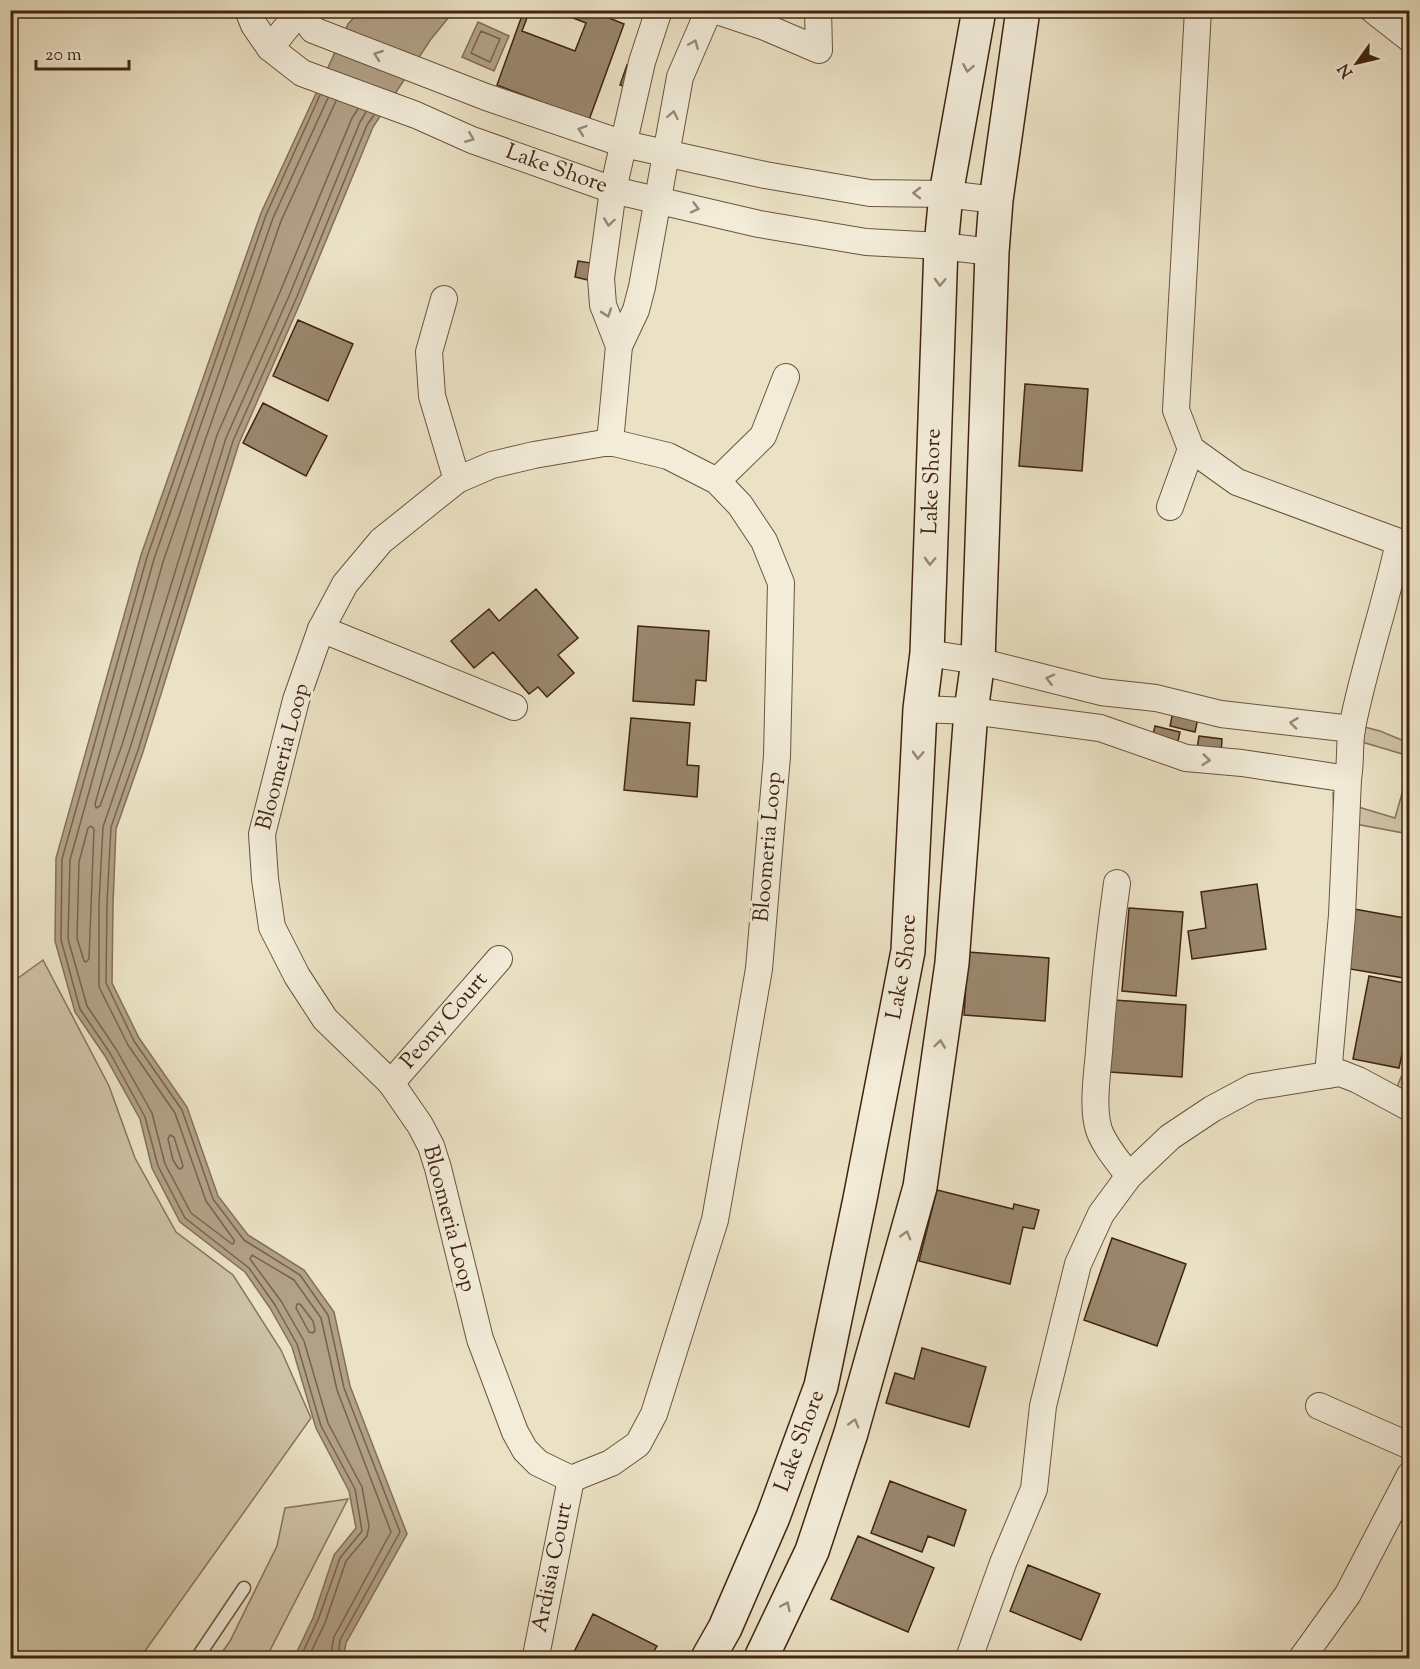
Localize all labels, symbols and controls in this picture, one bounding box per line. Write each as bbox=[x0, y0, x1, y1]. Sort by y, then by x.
scale bar bbox=[36, 33, 129, 71]
north arrow bbox=[1327, 33, 1387, 93]
one-way arrow bbox=[687, 39, 699, 50]
text: 20 m bbox=[45, 43, 82, 69]
one-way arrow bbox=[374, 49, 384, 62]
text: N bbox=[1333, 58, 1360, 82]
one-way arrow bbox=[962, 63, 975, 73]
one-way arrow bbox=[666, 110, 679, 120]
one-way arrow bbox=[577, 124, 588, 137]
one-way arrow bbox=[463, 131, 474, 143]
street label: Lake Shore bbox=[501, 137, 612, 203]
one-way arrow bbox=[913, 187, 922, 199]
one-way arrow bbox=[690, 201, 700, 214]
one-way arrow bbox=[603, 218, 615, 227]
one-way arrow bbox=[933, 277, 946, 286]
one-way arrow bbox=[599, 307, 612, 318]
street label: Lake Shore bbox=[915, 428, 951, 535]
one-way arrow bbox=[924, 556, 936, 565]
one-way arrow bbox=[1045, 674, 1055, 687]
street label: Bloomeria Loop bbox=[249, 680, 319, 834]
one-way arrow bbox=[1289, 717, 1298, 729]
one-way arrow bbox=[911, 751, 924, 760]
one-way arrow bbox=[1202, 753, 1211, 766]
street label: Bloomeria Loop bbox=[746, 771, 792, 923]
street label: Lake Shore bbox=[879, 914, 926, 1023]
street label: Peony Court bbox=[394, 965, 496, 1077]
one-way arrow bbox=[934, 1039, 946, 1048]
street label: Bloomeria Loop bbox=[413, 1142, 483, 1296]
one-way arrow bbox=[899, 1230, 911, 1241]
street label: Lake Shore bbox=[767, 1386, 834, 1497]
one-way arrow bbox=[846, 1418, 859, 1428]
street label: Ardisia Court bbox=[525, 1499, 582, 1635]
one-way arrow bbox=[779, 1601, 791, 1612]

